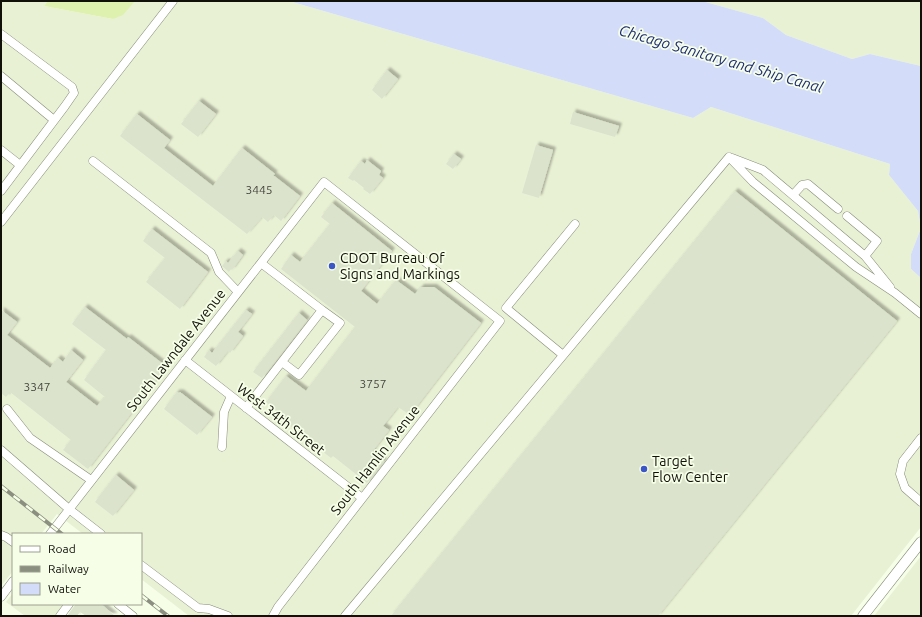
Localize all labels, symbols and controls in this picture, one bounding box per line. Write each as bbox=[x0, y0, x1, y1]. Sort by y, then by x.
water label: Chicago Sanitary and Ship Canal bbox=[617, 21, 826, 96]
house number: 3445 bbox=[245, 183, 273, 196]
place label: CDOT Bureau Of Signs and Markings bbox=[340, 250, 460, 282]
marker: CDOT Bureau Of Signs and Markings bbox=[327, 261, 337, 271]
street label: South Lawndale Avenue bbox=[123, 286, 229, 414]
house number: 3757 bbox=[359, 377, 387, 390]
house number: 3347 bbox=[23, 380, 51, 393]
street label: West 34th Street bbox=[234, 380, 328, 458]
street label: South Hamlin Avenue bbox=[327, 402, 423, 518]
place label: Target Flow Center bbox=[652, 453, 729, 485]
marker: Target Flow Center bbox=[639, 464, 649, 474]
legend bbox=[12, 533, 142, 605]
text: Road bbox=[48, 542, 76, 555]
text: Railway bbox=[48, 562, 89, 575]
text: Water bbox=[48, 582, 81, 595]

